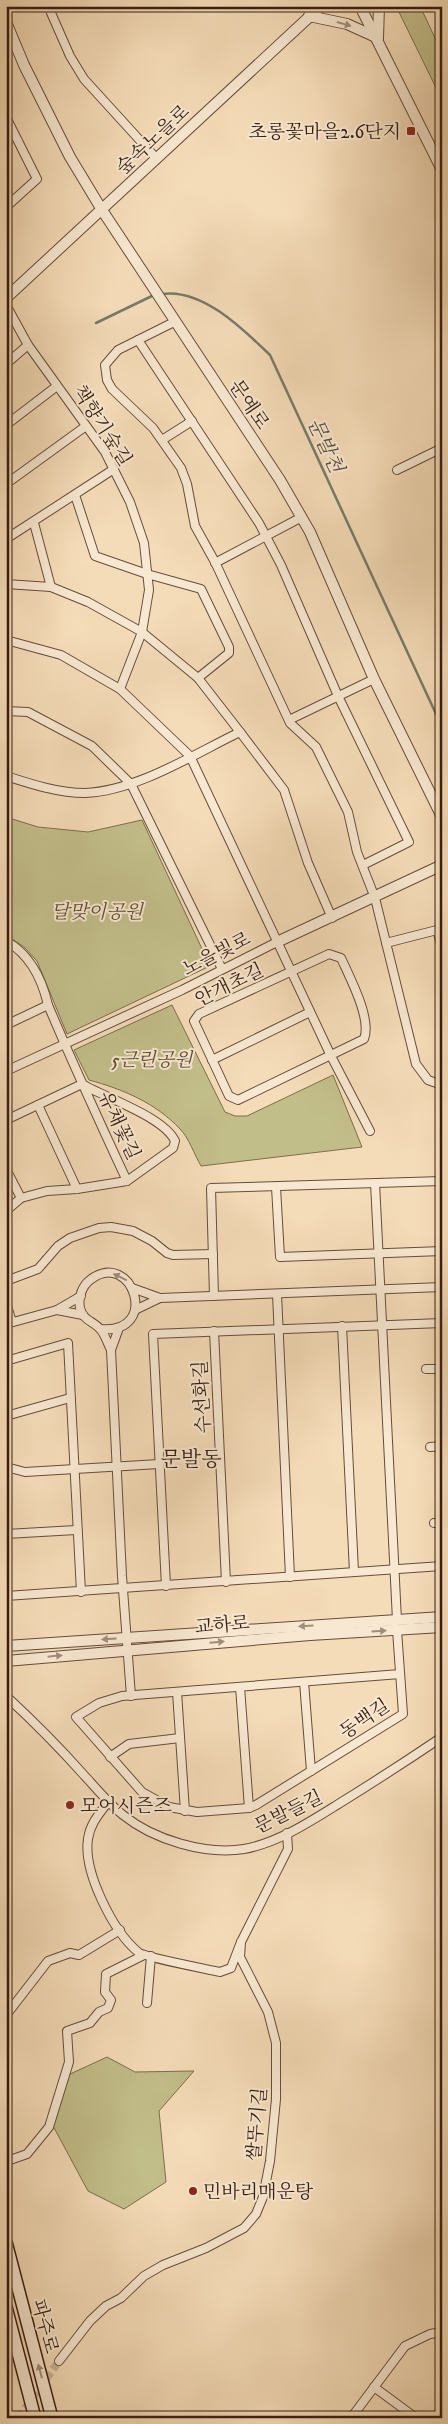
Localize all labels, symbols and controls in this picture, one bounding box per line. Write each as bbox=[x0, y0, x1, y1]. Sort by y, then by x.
one-way arrow bbox=[337, 20, 352, 28]
street label: 숲속노을로 bbox=[112, 100, 194, 180]
place label: 초롱꽃마을2.6단지 bbox=[249, 121, 401, 144]
marker: 초롱꽃마을2.6단지 bbox=[405, 125, 417, 137]
street label: 문예로 bbox=[224, 376, 274, 434]
street label: 책향기숲길 bbox=[67, 381, 136, 471]
water label: 문발천 bbox=[301, 414, 349, 479]
park label: 달맞이공원 bbox=[51, 901, 145, 924]
street label: 노을빛로 bbox=[179, 927, 255, 981]
street label: 안개초길 bbox=[192, 959, 268, 1012]
park label: 5근린공원 bbox=[111, 1049, 194, 1072]
street label: 유채꽃길 bbox=[93, 1088, 145, 1164]
one-way arrow bbox=[112, 1273, 127, 1282]
street label: 수선화길 bbox=[189, 1360, 216, 1434]
district label: 문발동 bbox=[161, 1447, 221, 1473]
street label: 교하로 bbox=[194, 1612, 251, 1639]
one-way arrow bbox=[298, 1622, 314, 1630]
one-way arrow bbox=[371, 1627, 387, 1635]
one-way arrow bbox=[100, 1635, 116, 1643]
one-way arrow bbox=[209, 1638, 225, 1646]
one-way arrow bbox=[47, 1652, 63, 1660]
street label: 동백길 bbox=[336, 1694, 394, 1744]
street label: 문발들길 bbox=[251, 1786, 327, 1839]
place label: 모어시즌즈 bbox=[80, 1795, 172, 1818]
marker: 모어시즌즈 bbox=[64, 1799, 76, 1811]
street label: 쌀뚜기길 bbox=[243, 2087, 272, 2162]
place label: 민바리매운탕 bbox=[203, 2181, 314, 2204]
marker: 민바리매운탕 bbox=[187, 2185, 199, 2197]
street label: 파주로 bbox=[26, 2297, 63, 2356]
one-way arrow bbox=[36, 2363, 44, 2378]

